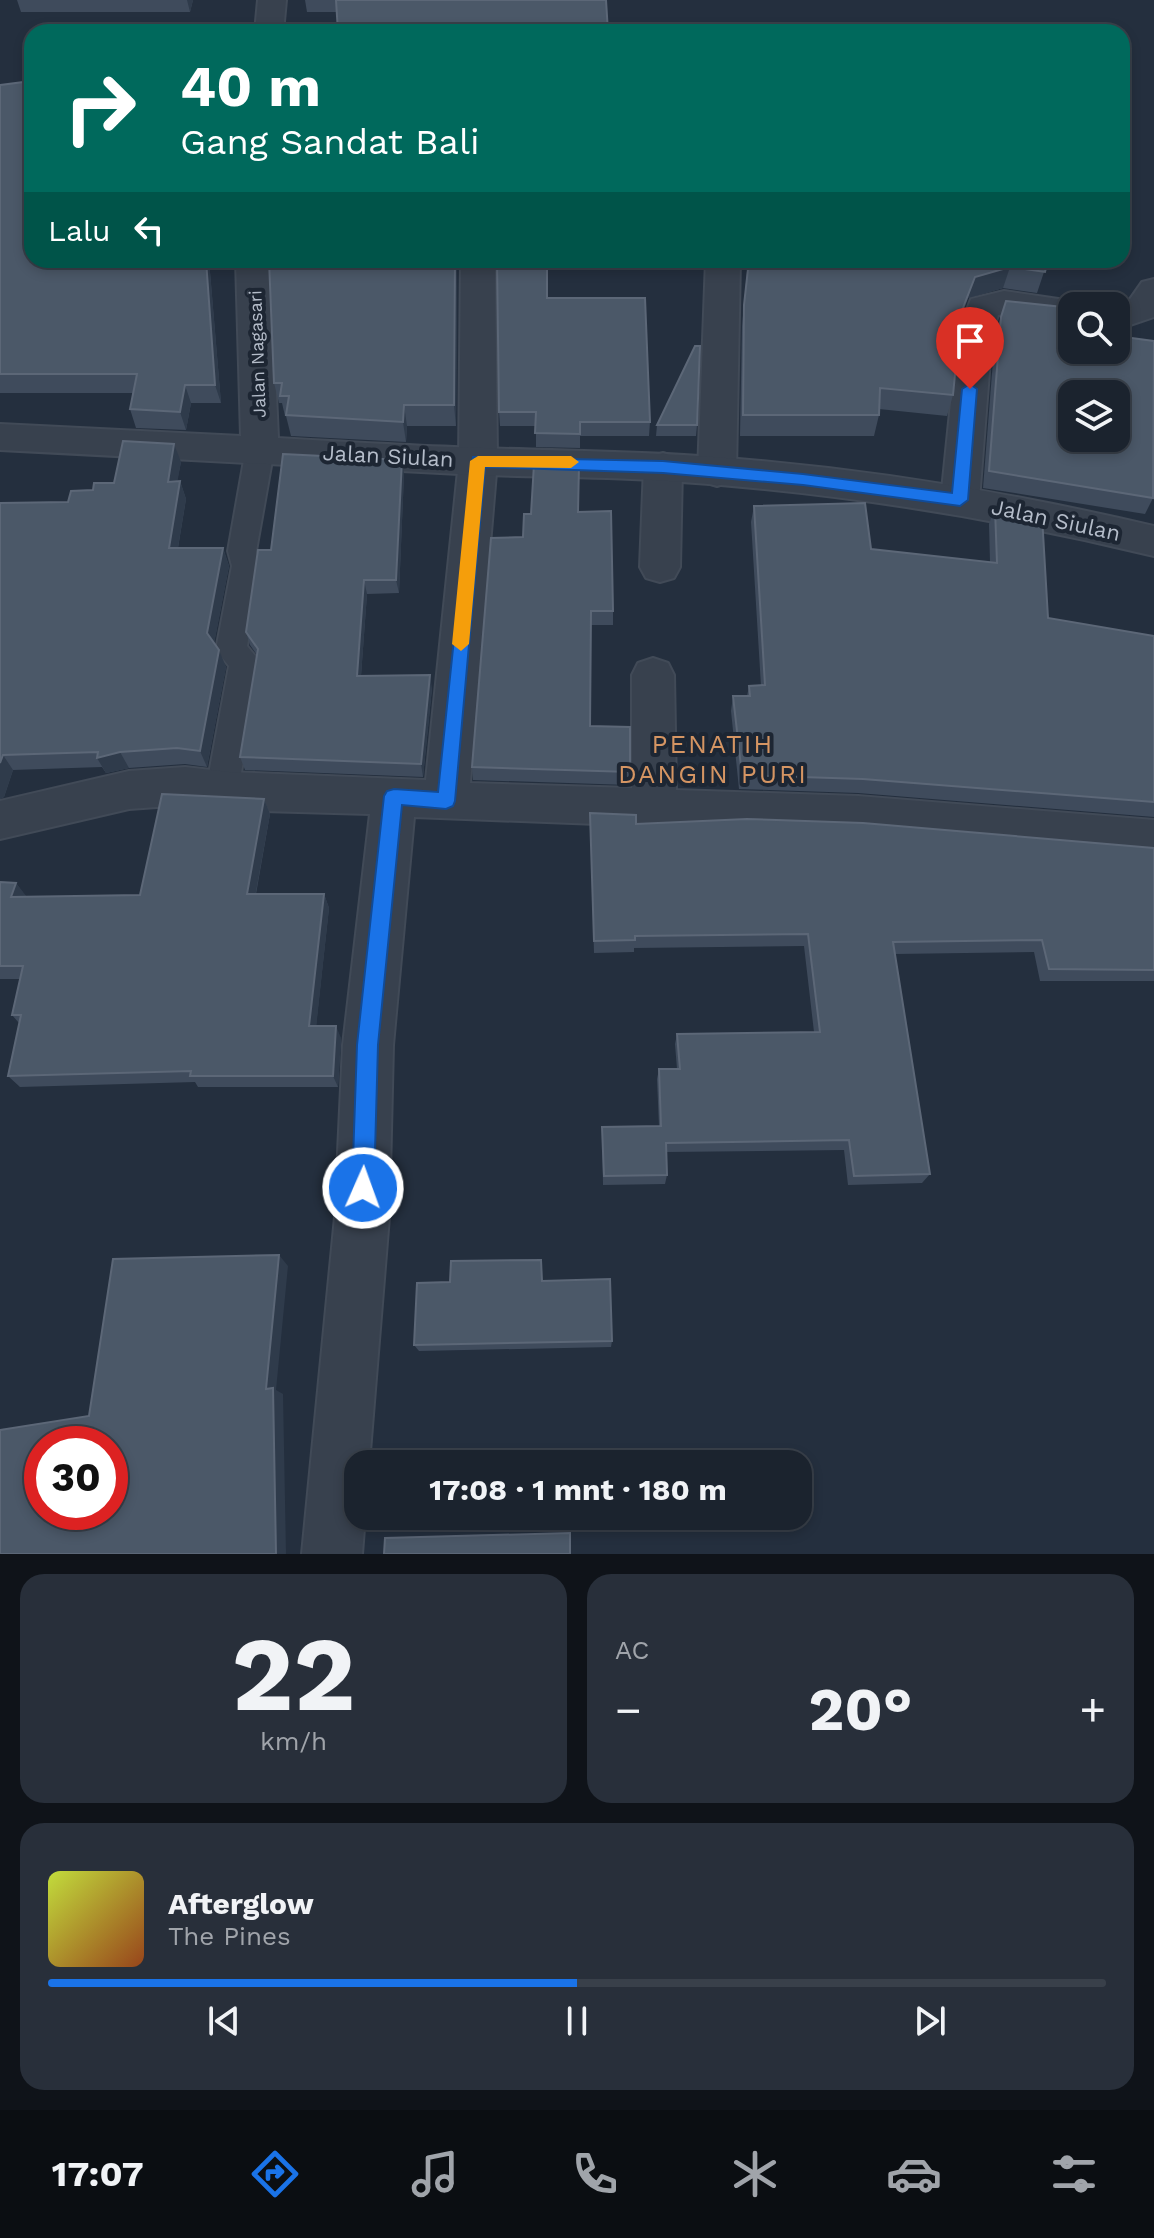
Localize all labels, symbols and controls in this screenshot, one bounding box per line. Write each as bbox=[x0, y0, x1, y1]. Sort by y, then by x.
text: 40 m bbox=[180, 54, 321, 120]
icon: right bbox=[48, 56, 152, 160]
text: Gang Sandat Bali bbox=[180, 121, 480, 163]
icon: left bbox=[127, 208, 171, 252]
text: Lalu bbox=[48, 213, 111, 248]
street label: Jalan Nagasari bbox=[244, 290, 270, 418]
map controls bbox=[1058, 292, 1130, 452]
button: search bbox=[1058, 292, 1130, 364]
pin bbox=[936, 307, 1004, 389]
icon: arrive bbox=[948, 319, 992, 363]
button: layers bbox=[1058, 380, 1130, 452]
street label: Jalan Siulan bbox=[322, 440, 454, 472]
street label: Jalan Siulan bbox=[989, 494, 1123, 546]
district label: PENATIH DANGIN PURI bbox=[618, 729, 808, 789]
position arrow bbox=[321, 1146, 405, 1230]
speed limit sign: 30 bbox=[24, 1426, 128, 1530]
text: 17:08 · 1 mnt · 180 m bbox=[429, 1472, 727, 1507]
text: 22 bbox=[232, 1613, 355, 1735]
text: AC bbox=[615, 1635, 649, 1665]
text: 20° bbox=[808, 1674, 913, 1745]
text: − bbox=[615, 1684, 642, 1736]
text: + bbox=[1079, 1684, 1106, 1736]
text: km/h bbox=[260, 1726, 327, 1756]
text: Afterglow bbox=[168, 1886, 314, 1921]
text: The Pines bbox=[168, 1921, 291, 1951]
icon: previous bbox=[202, 1999, 246, 2043]
icon: pause bbox=[555, 1999, 599, 2043]
icon: next bbox=[908, 1999, 952, 2043]
icon: directions bbox=[247, 2146, 303, 2202]
icon: music bbox=[407, 2146, 463, 2202]
icon: phone bbox=[567, 2146, 623, 2202]
icon: climate bbox=[727, 2146, 783, 2202]
icon: car bbox=[886, 2146, 942, 2202]
icon: filters bbox=[1046, 2146, 1102, 2202]
text: 17:07 bbox=[52, 2153, 144, 2195]

